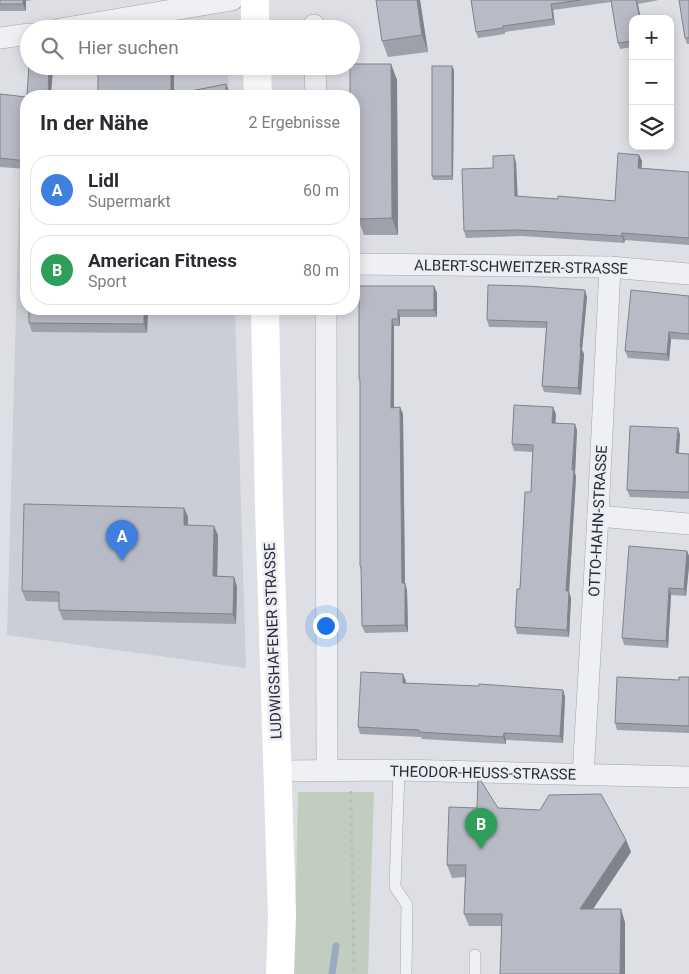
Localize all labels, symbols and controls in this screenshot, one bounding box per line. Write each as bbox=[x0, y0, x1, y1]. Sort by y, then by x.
map controls bbox=[629, 15, 674, 150]
button: + bbox=[629, 15, 674, 60]
search box bbox=[20, 20, 360, 75]
icon: search bbox=[38, 34, 66, 62]
text: Hier suchen bbox=[78, 36, 179, 59]
button: − bbox=[629, 60, 674, 105]
button: layers bbox=[629, 105, 674, 150]
text: In der Nähe bbox=[40, 111, 148, 135]
text: 2 Ergebnisse bbox=[248, 113, 340, 132]
text: Lidl bbox=[88, 169, 119, 192]
text: A bbox=[52, 181, 62, 200]
text: 60 m bbox=[303, 181, 339, 200]
text: Supermarkt bbox=[88, 192, 171, 211]
text: American Fitness bbox=[88, 249, 237, 272]
street label: ALBERT-SCHWEITZER-STRASSE bbox=[414, 256, 629, 278]
text: B bbox=[52, 261, 62, 280]
text: 80 m bbox=[303, 261, 339, 280]
text: Sport bbox=[88, 272, 127, 291]
street label: OTTO-HAHN-STRASSE bbox=[585, 444, 611, 597]
pin: A bbox=[106, 520, 138, 561]
street label: LUDWIGSHAFENER STRASSE bbox=[261, 542, 285, 740]
your location bbox=[313, 613, 339, 639]
street label: THEODOR-HEUSS-STRASSE bbox=[390, 762, 577, 784]
pin: B bbox=[465, 808, 497, 849]

